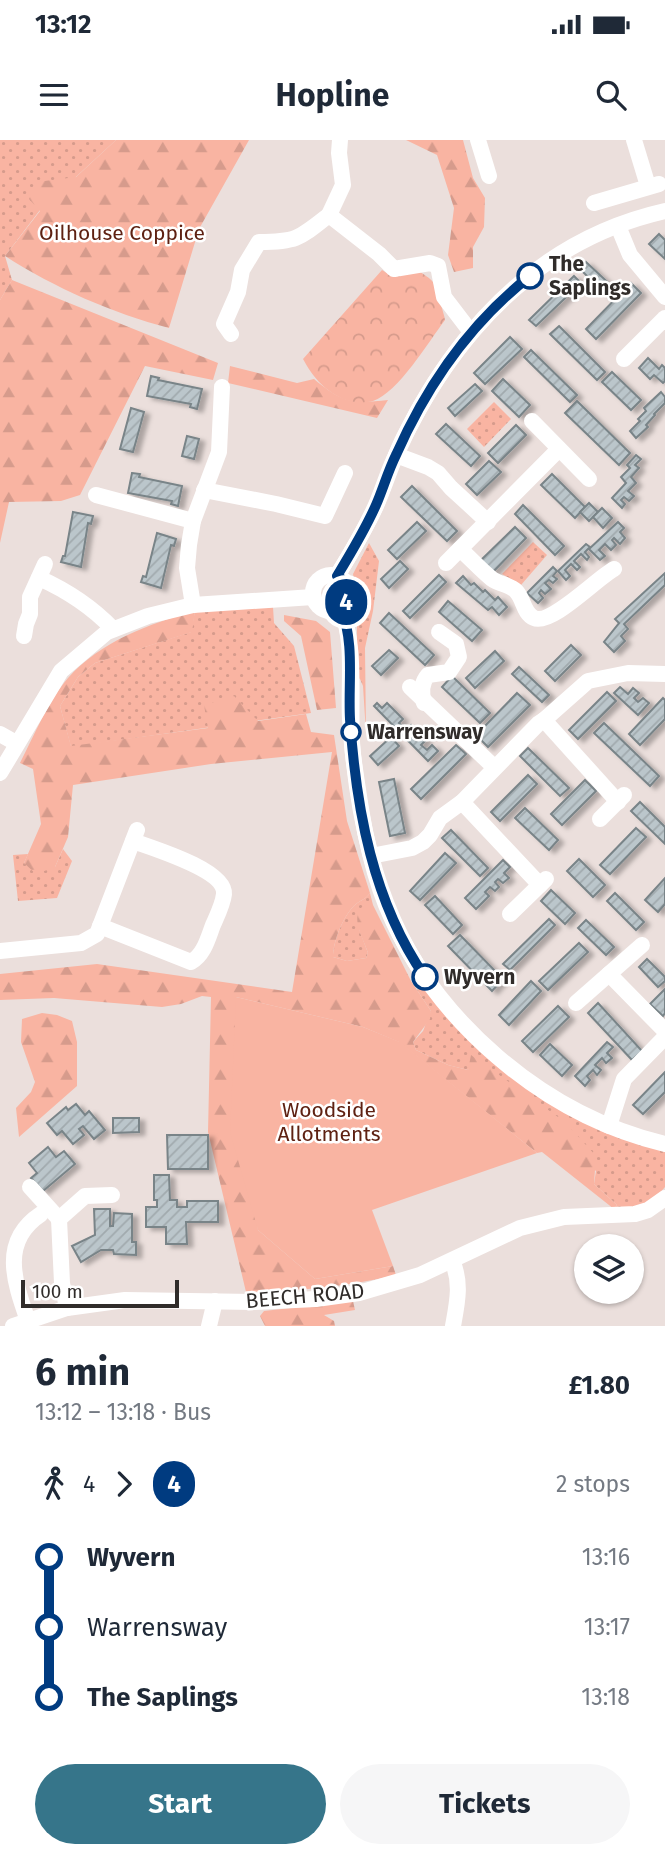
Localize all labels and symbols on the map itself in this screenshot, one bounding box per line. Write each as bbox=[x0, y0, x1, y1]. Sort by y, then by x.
park label: Oilhouse Coppice bbox=[39, 220, 205, 246]
place label: The Saplings bbox=[549, 251, 631, 301]
marker: The Saplings bbox=[517, 263, 543, 289]
line badge: 4 bbox=[323, 579, 369, 625]
place label: Warrensway bbox=[367, 719, 483, 745]
marker: Warrensway bbox=[341, 722, 361, 742]
marker: Wyvern bbox=[412, 964, 438, 990]
place label: Wyvern bbox=[444, 964, 515, 990]
park label: Woodside Allotments bbox=[277, 1097, 381, 1147]
scale bar bbox=[21, 1277, 178, 1309]
street label: BEECH ROAD bbox=[245, 1278, 365, 1314]

